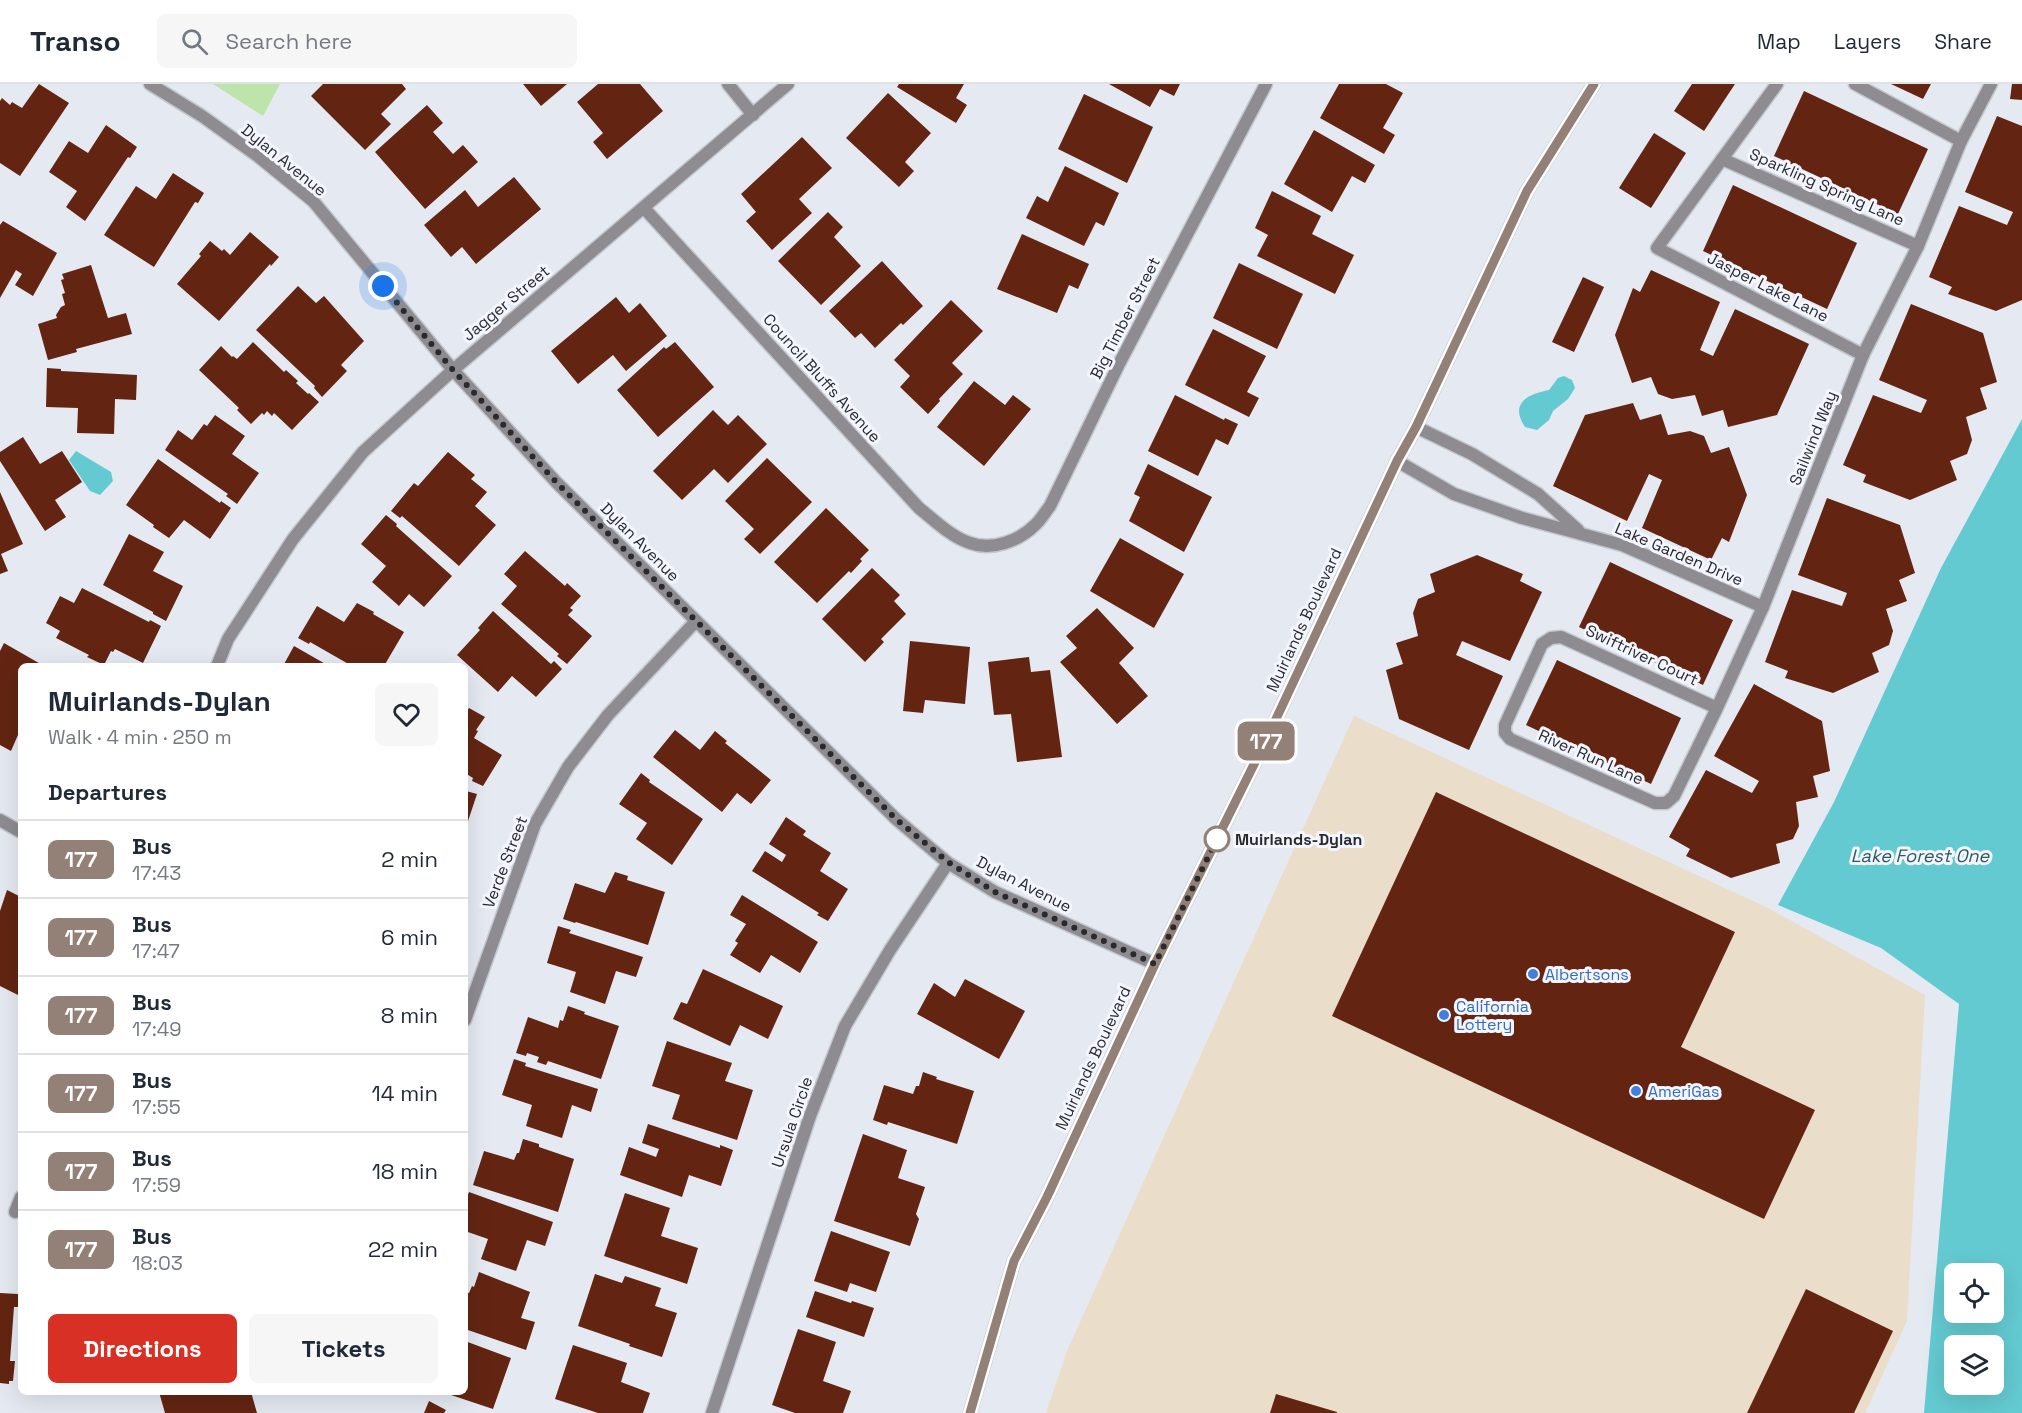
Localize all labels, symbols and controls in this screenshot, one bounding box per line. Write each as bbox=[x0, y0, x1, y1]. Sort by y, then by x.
search box bbox=[157, 14, 577, 68]
text: Transo bbox=[30, 23, 121, 59]
icon: search bbox=[178, 25, 211, 58]
text: Search here bbox=[226, 27, 352, 55]
text: Map bbox=[1757, 28, 1801, 55]
text: Layers bbox=[1834, 28, 1901, 55]
text: Share bbox=[1934, 28, 1992, 55]
street label: Dylan Avenue bbox=[237, 119, 331, 201]
street label: Sparkling Spring Lane bbox=[1746, 143, 1908, 231]
street label: Jasper Lake Lane bbox=[1704, 247, 1832, 327]
street label: Big Timber Street bbox=[1085, 253, 1165, 383]
street label: Jagger Street bbox=[458, 261, 554, 345]
your location bbox=[368, 271, 398, 301]
street label: Council Bluffs Avenue bbox=[758, 309, 886, 447]
street label: Sailwind Way bbox=[1784, 388, 1842, 488]
street label: Dylan Avenue bbox=[596, 498, 684, 586]
street label: Lake Garden Drive bbox=[1612, 518, 1746, 590]
street label: Muirlands Boulevard bbox=[1261, 545, 1347, 695]
street label: Swiftriver Court bbox=[1582, 620, 1702, 690]
text: Muirlands-Dylan bbox=[48, 683, 271, 719]
button: heart bbox=[375, 683, 438, 746]
line badge: 177 bbox=[1232, 722, 1300, 760]
text: Walk · 4 min · 250 m bbox=[48, 724, 232, 750]
street label: River Run Lane bbox=[1535, 724, 1647, 790]
text: 177 bbox=[1250, 728, 1282, 755]
text: Departures bbox=[48, 778, 167, 806]
street label: Verde Street bbox=[478, 813, 532, 911]
marker: Muirlands-Dylan bbox=[1204, 826, 1230, 852]
place label: Muirlands-Dylan bbox=[1235, 829, 1362, 850]
text: Bus bbox=[132, 832, 172, 860]
water label: Lake Forest One bbox=[1851, 844, 1991, 867]
text: 2 min bbox=[381, 845, 438, 873]
text: 177 bbox=[65, 846, 97, 873]
street label: Dylan Avenue bbox=[973, 851, 1075, 917]
text: 17:43 bbox=[132, 860, 181, 886]
text: Bus bbox=[132, 910, 172, 938]
text: 6 min bbox=[381, 923, 438, 951]
text: 177 bbox=[65, 924, 97, 951]
text: 17:47 bbox=[132, 938, 180, 964]
place label: Albertsons bbox=[1545, 964, 1629, 985]
marker: Albertsons bbox=[1526, 967, 1540, 981]
street label: Muirlands Boulevard bbox=[1050, 983, 1136, 1133]
text: Bus bbox=[132, 988, 172, 1016]
place label: California Lottery bbox=[1456, 996, 1529, 1035]
text: 8 min bbox=[381, 1001, 438, 1029]
text: 177 bbox=[65, 1002, 97, 1029]
marker: California Lottery bbox=[1437, 1008, 1451, 1022]
text: 17:49 bbox=[132, 1016, 181, 1042]
text: Bus bbox=[132, 1066, 172, 1094]
street label: Ursula Circle bbox=[767, 1074, 817, 1170]
text: 14 min bbox=[372, 1079, 438, 1107]
text: 177 bbox=[65, 1080, 97, 1107]
place label: AmeriGas bbox=[1648, 1081, 1719, 1102]
marker: AmeriGas bbox=[1629, 1084, 1643, 1098]
text: 17:55 bbox=[132, 1094, 181, 1120]
text: Bus bbox=[132, 1144, 172, 1172]
text: 18 min bbox=[372, 1157, 438, 1185]
text: 177 bbox=[65, 1158, 97, 1185]
text: 17:59 bbox=[132, 1172, 181, 1198]
text: Bus bbox=[132, 1222, 172, 1250]
text: 22 min bbox=[368, 1235, 438, 1263]
text: 177 bbox=[65, 1236, 97, 1263]
text: 18:03 bbox=[132, 1250, 183, 1276]
map controls bbox=[1944, 1263, 2004, 1395]
button: locate bbox=[1944, 1263, 2004, 1323]
button: Directions bbox=[48, 1314, 237, 1383]
button: Tickets bbox=[249, 1314, 438, 1383]
button: layers bbox=[1944, 1335, 2004, 1395]

